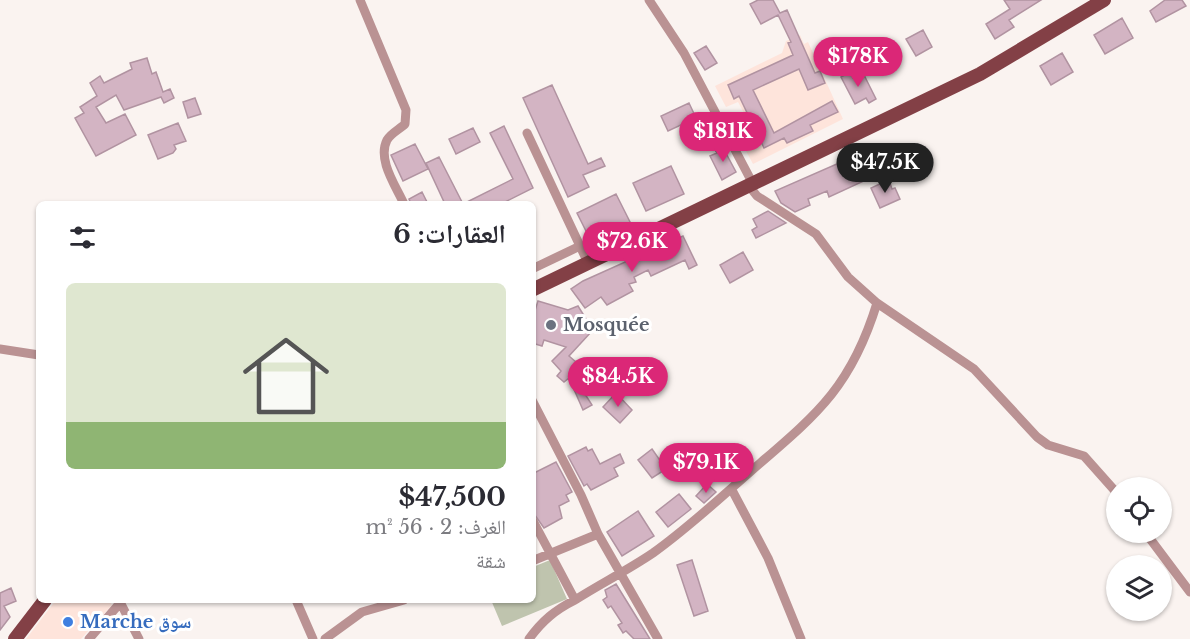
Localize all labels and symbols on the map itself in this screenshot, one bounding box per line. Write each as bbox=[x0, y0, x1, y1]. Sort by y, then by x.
pin: $178K bbox=[816, 37, 900, 88]
pin: $181K bbox=[681, 112, 765, 163]
pin: $47.5K bbox=[836, 143, 934, 194]
pin: $72.6K bbox=[583, 222, 681, 273]
place label: Mosquée bbox=[563, 314, 649, 336]
marker: Mosquée bbox=[544, 318, 558, 332]
pin: $84.5K bbox=[569, 357, 667, 408]
pin: $79.1K bbox=[657, 443, 755, 494]
place label: Marche سوق bbox=[80, 611, 191, 633]
marker: Marche سوق bbox=[61, 615, 75, 629]

